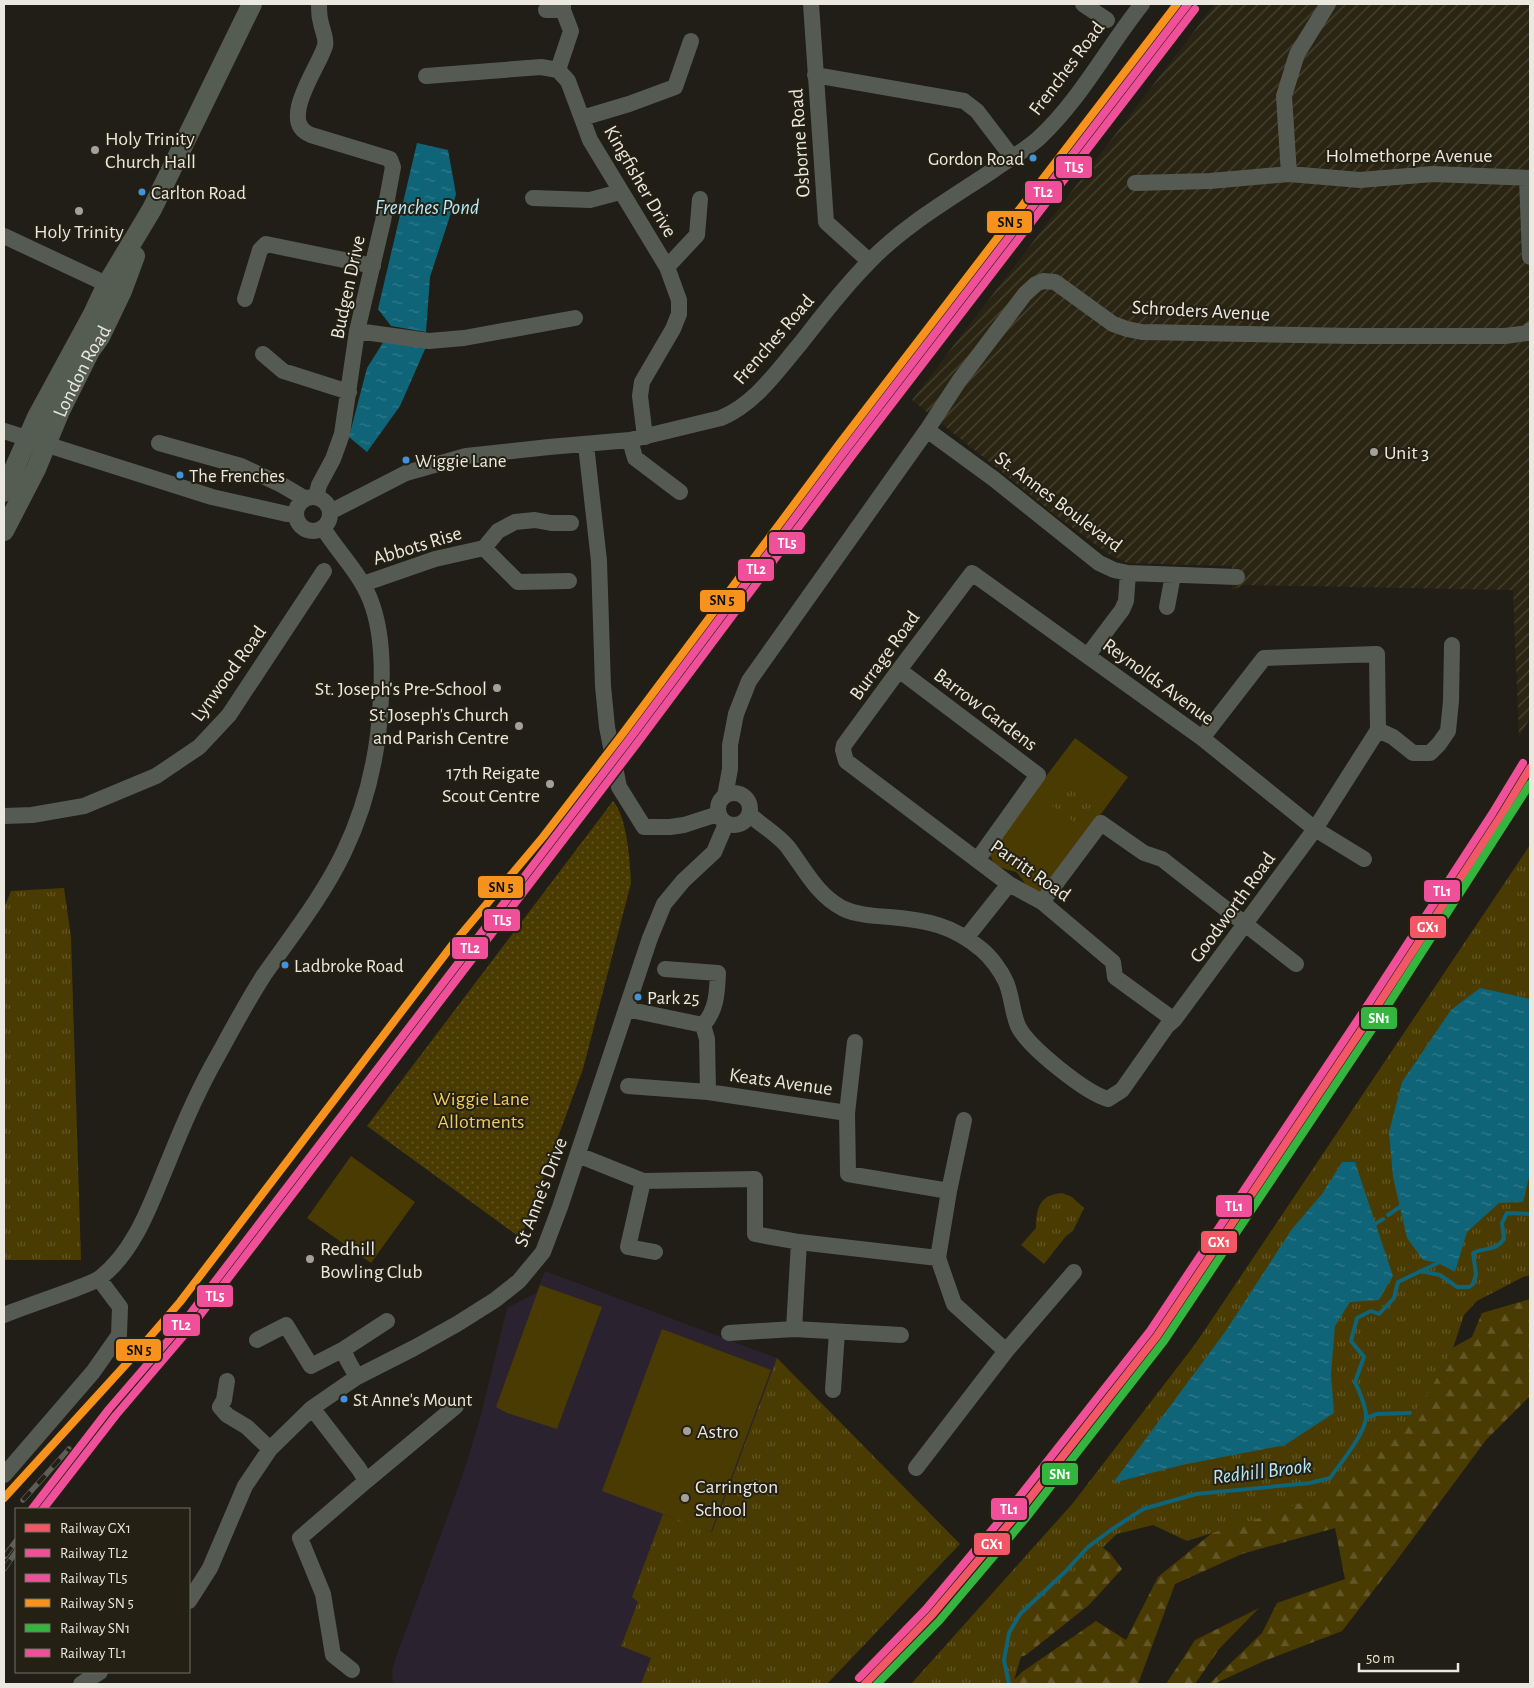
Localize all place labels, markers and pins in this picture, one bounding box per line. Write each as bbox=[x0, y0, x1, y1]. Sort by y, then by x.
place label: Holy Trinity Church Hall bbox=[105, 129, 196, 172]
marker: Holy Trinity Church Hall bbox=[89, 144, 101, 156]
place label: Gordon Road bbox=[928, 150, 1024, 169]
marker: Gordon Road bbox=[1028, 153, 1038, 163]
place label: Carlton Road bbox=[151, 184, 246, 203]
marker: Carlton Road bbox=[137, 187, 147, 197]
marker: Holy Trinity bbox=[73, 205, 85, 217]
place label: Holy Trinity bbox=[34, 222, 124, 242]
place label: Unit 3 bbox=[1384, 443, 1429, 463]
marker: Unit 3 bbox=[1368, 446, 1380, 458]
place label: Wiggie Lane bbox=[415, 452, 507, 471]
marker: Wiggie Lane bbox=[401, 455, 411, 465]
place label: The Frenches bbox=[189, 467, 285, 486]
marker: The Frenches bbox=[175, 470, 185, 480]
place label: St. Joseph's Pre-School bbox=[315, 679, 487, 699]
marker: St. Joseph's Pre-School bbox=[491, 682, 503, 694]
place label: St Joseph's Church and Parish Centre bbox=[369, 705, 509, 748]
marker: St Joseph's Church and Parish Centre bbox=[513, 720, 525, 732]
place label: 17th Reigate Scout Centre bbox=[442, 763, 540, 806]
marker: 17th Reigate Scout Centre bbox=[544, 778, 556, 790]
place label: Ladbroke Road bbox=[294, 957, 404, 976]
marker: Ladbroke Road bbox=[280, 960, 290, 970]
place label: Park 25 bbox=[647, 989, 700, 1008]
marker: Park 25 bbox=[633, 992, 643, 1002]
place label: Redhill Bowling Club bbox=[320, 1239, 423, 1282]
marker: Redhill Bowling Club bbox=[304, 1253, 316, 1265]
place label: St Anne's Mount bbox=[353, 1391, 472, 1410]
marker: St Anne's Mount bbox=[339, 1394, 349, 1404]
place label: Astro bbox=[697, 1422, 739, 1442]
marker: Astro bbox=[681, 1425, 693, 1437]
place label: Carrington School bbox=[695, 1477, 778, 1520]
marker: Carrington School bbox=[679, 1492, 691, 1504]

